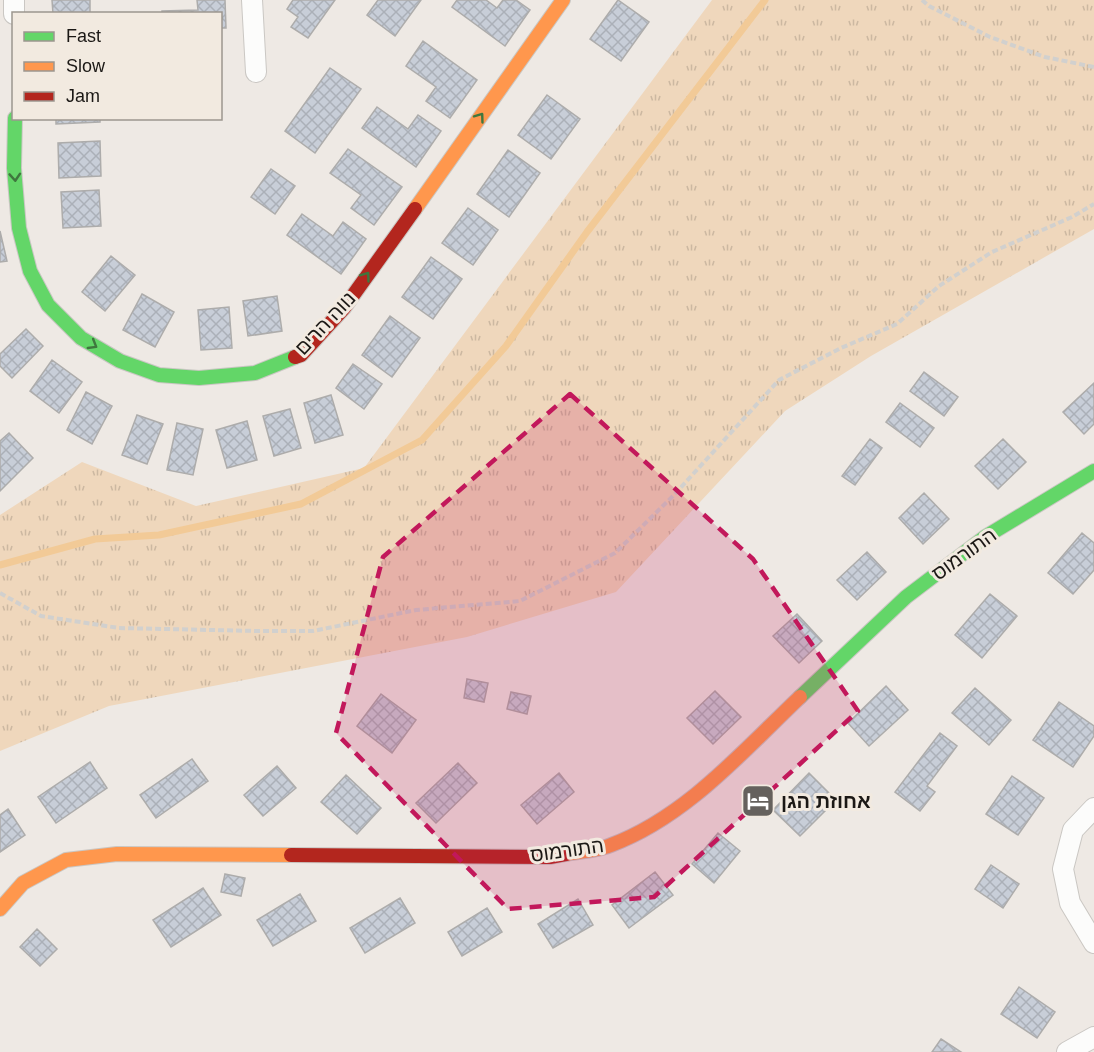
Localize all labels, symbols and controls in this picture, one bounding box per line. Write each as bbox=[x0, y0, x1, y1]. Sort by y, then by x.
legend bbox=[12, 12, 222, 120]
text: Fast bbox=[66, 26, 101, 46]
text: Slow bbox=[66, 56, 106, 76]
text: Jam bbox=[66, 86, 100, 106]
one-way arrow bbox=[472, 113, 483, 124]
one-way arrow bbox=[8, 172, 21, 181]
one-way arrow bbox=[359, 271, 370, 282]
street label: נווה הרים bbox=[290, 287, 360, 359]
one-way arrow bbox=[87, 338, 97, 350]
street label: התורמוס bbox=[928, 523, 1000, 585]
hotel icon: אחוזת הגן bbox=[740, 783, 776, 819]
place label: אחוזת הגן bbox=[781, 790, 871, 812]
street label: התורמוס bbox=[529, 834, 605, 866]

